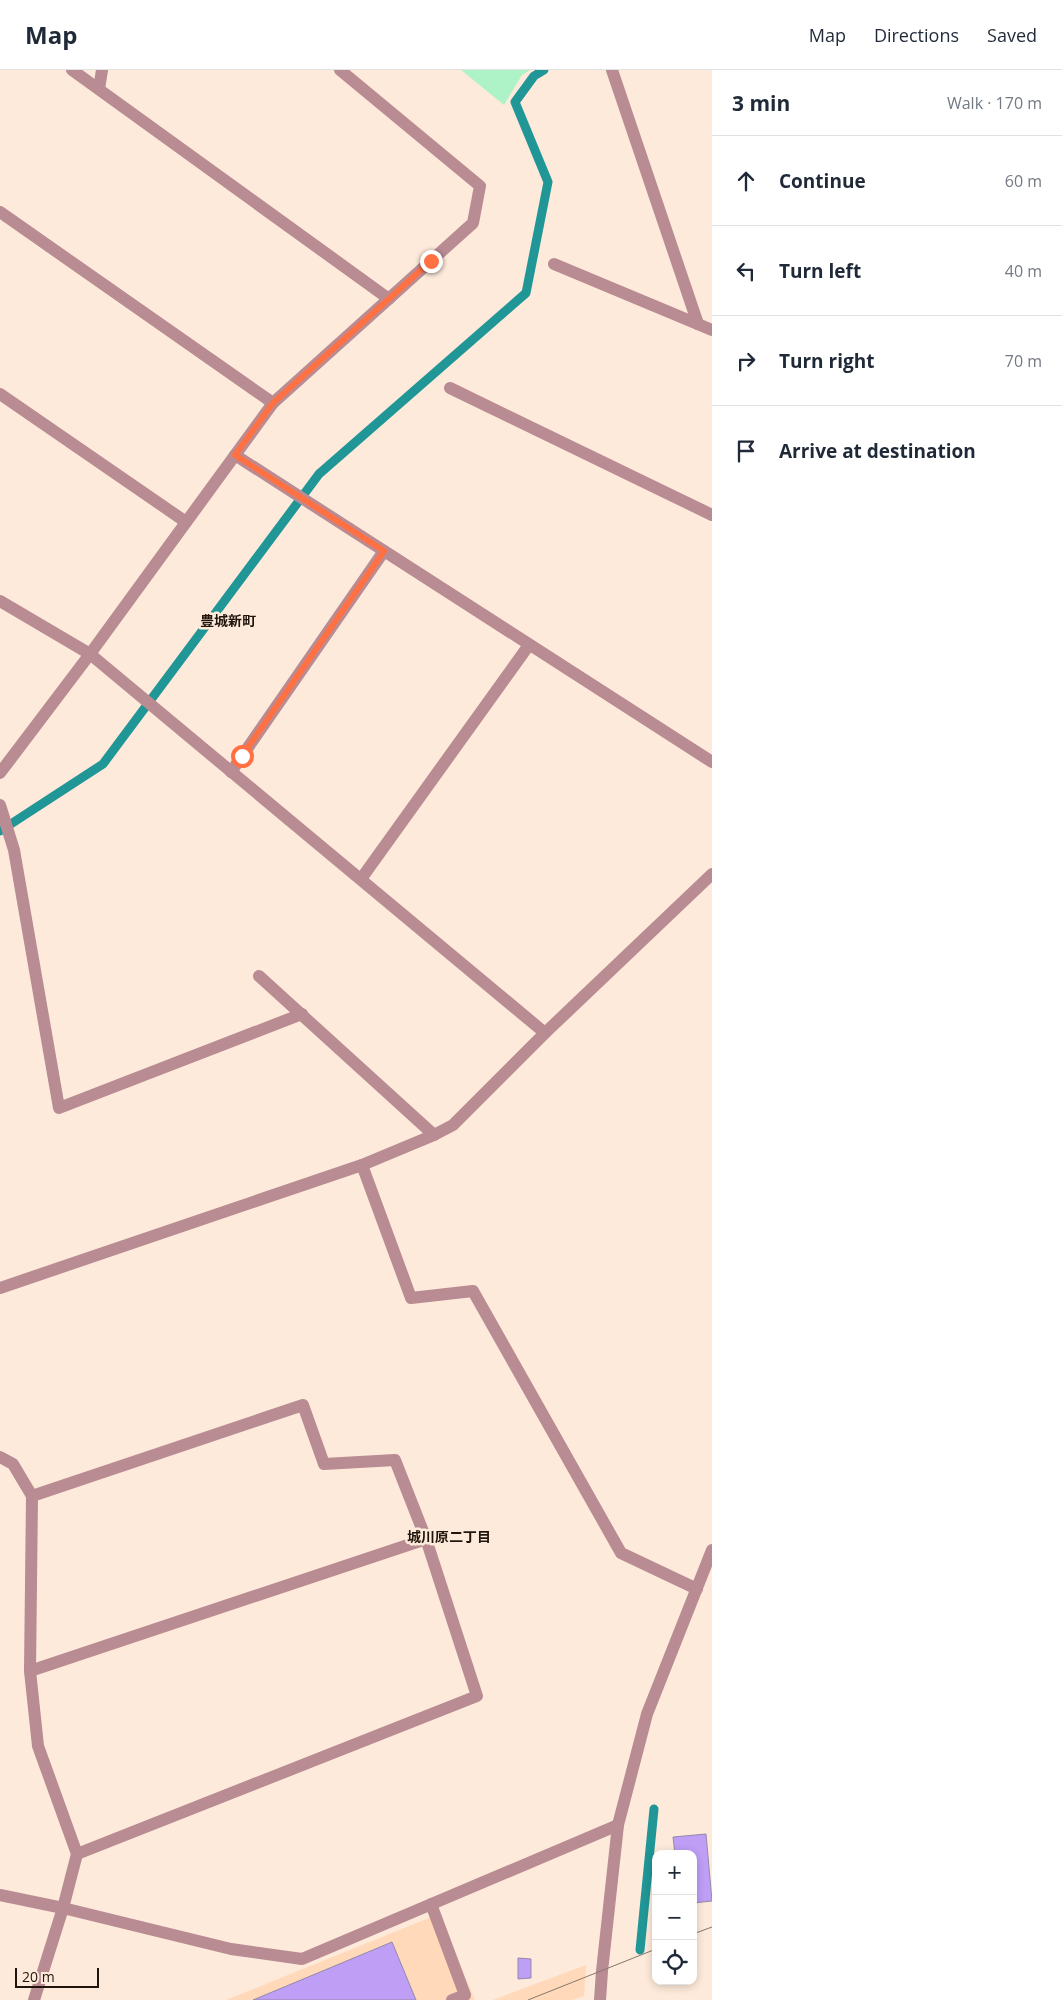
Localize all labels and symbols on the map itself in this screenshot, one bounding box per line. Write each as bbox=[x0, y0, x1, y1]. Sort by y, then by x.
route end bbox=[420, 250, 443, 273]
district label: 豊城新町 bbox=[200, 611, 256, 630]
route start bbox=[231, 745, 254, 768]
district label: 城川原二丁目 bbox=[407, 1527, 491, 1546]
scale bar bbox=[15, 1965, 99, 1988]

